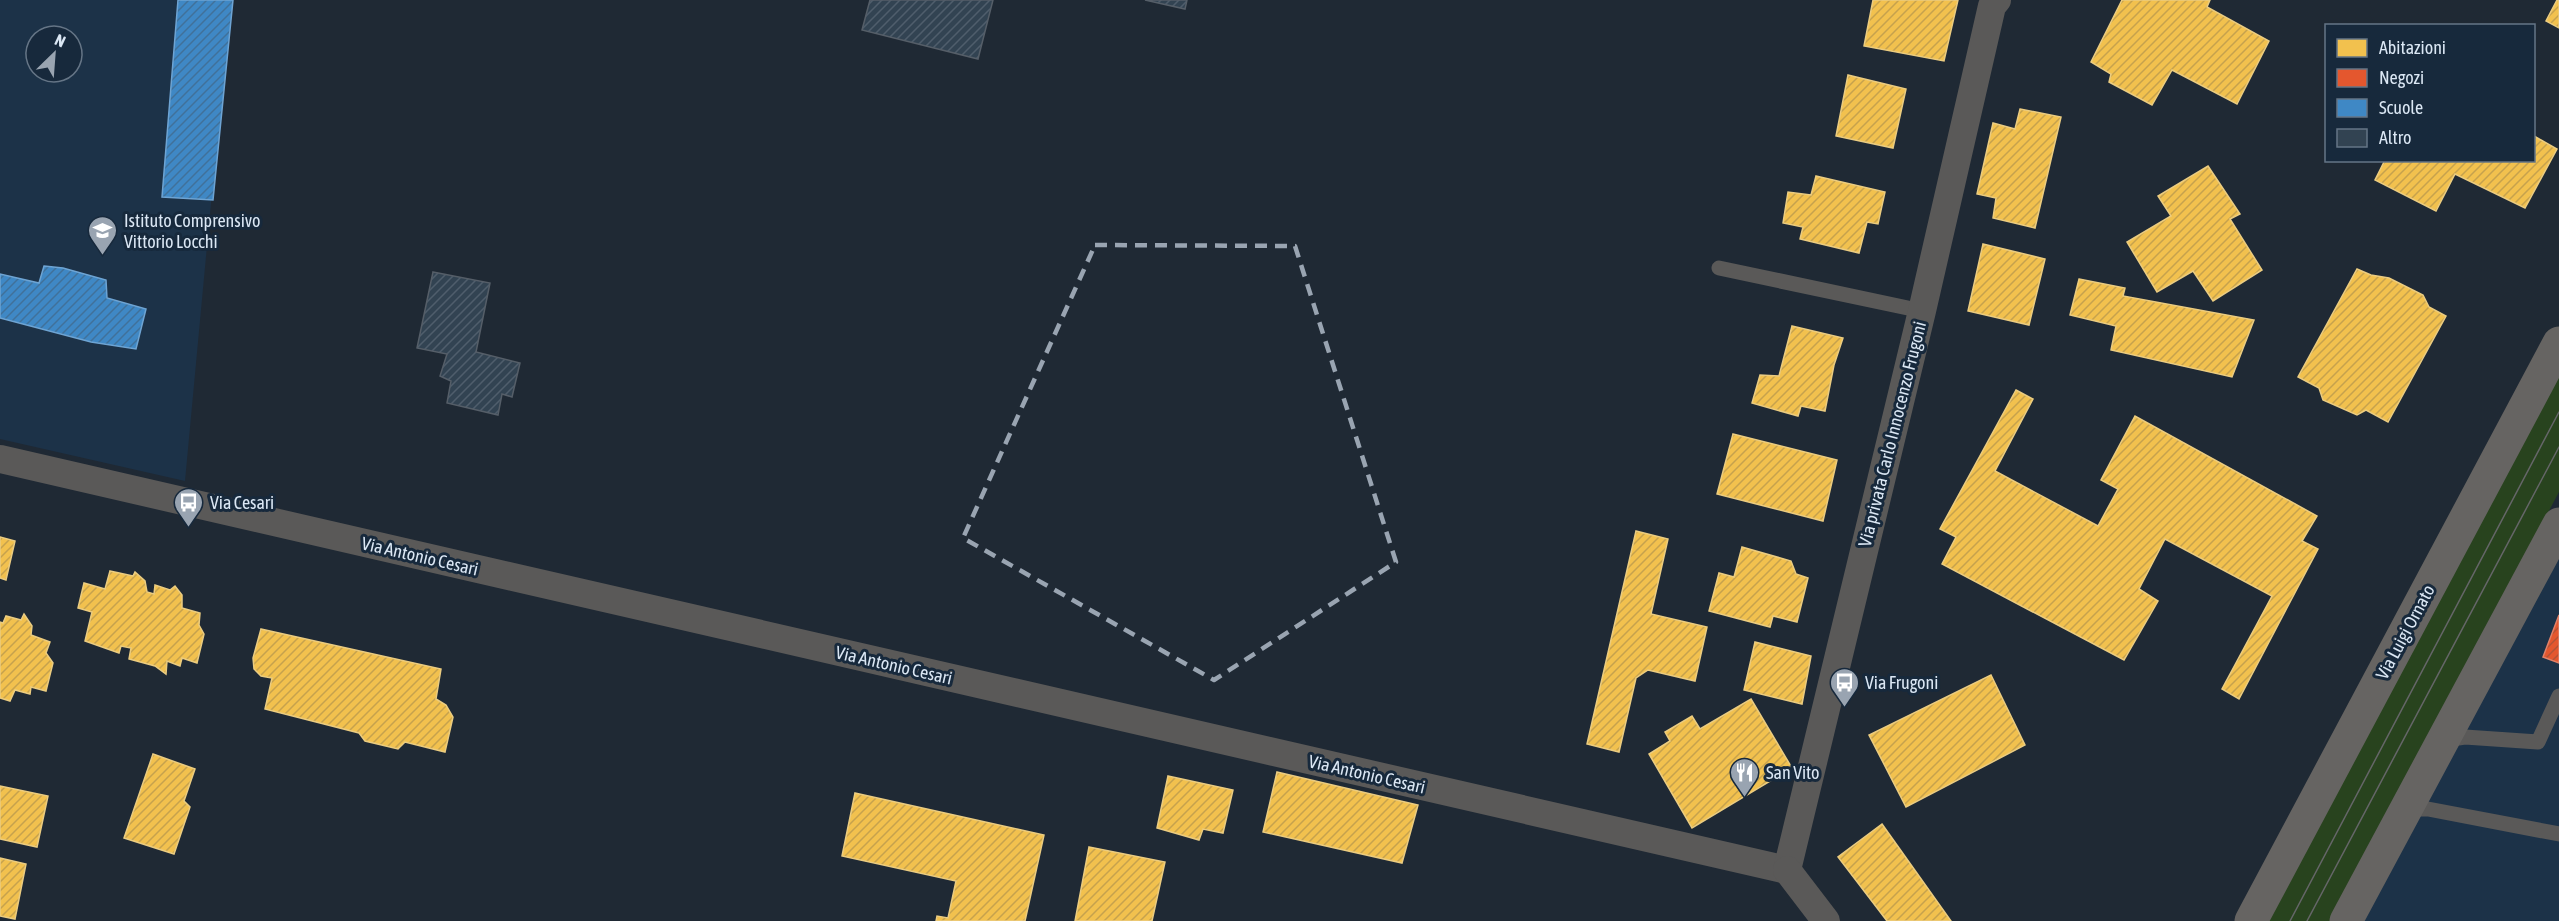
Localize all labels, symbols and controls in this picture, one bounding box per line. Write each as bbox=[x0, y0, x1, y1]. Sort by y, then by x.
north arrow bbox=[24, 24, 84, 84]
legend bbox=[2325, 24, 2535, 162]
text: N bbox=[52, 30, 68, 51]
text: Abitazioni bbox=[2379, 37, 2446, 58]
text: Negozi bbox=[2379, 67, 2424, 88]
text: Scuole bbox=[2379, 97, 2423, 118]
text: Altro bbox=[2379, 127, 2412, 148]
place label: Istituto Comprensivo Vittorio Locchi bbox=[124, 210, 261, 252]
school or university icon: Istituto Comprensivo Vittorio Locchi bbox=[87, 214, 119, 256]
street label: Via privata Carlo Innocenzo Frugoni bbox=[1854, 319, 1930, 549]
bus stop icon: Via Cesari bbox=[173, 486, 205, 528]
place label: Via Cesari bbox=[210, 492, 274, 513]
street label: Via Antonio Cesari bbox=[360, 532, 480, 580]
street label: Via Luigi Ornato bbox=[2371, 581, 2439, 683]
street label: Via Antonio Cesari bbox=[834, 641, 954, 689]
bus stop icon: Via Frugoni bbox=[1828, 666, 1860, 708]
place label: Via Frugoni bbox=[1865, 672, 1938, 693]
street label: Via Antonio Cesari bbox=[1307, 750, 1427, 798]
restaurant icon: San Vito bbox=[1729, 756, 1761, 798]
place label: San Vito bbox=[1766, 762, 1820, 783]

